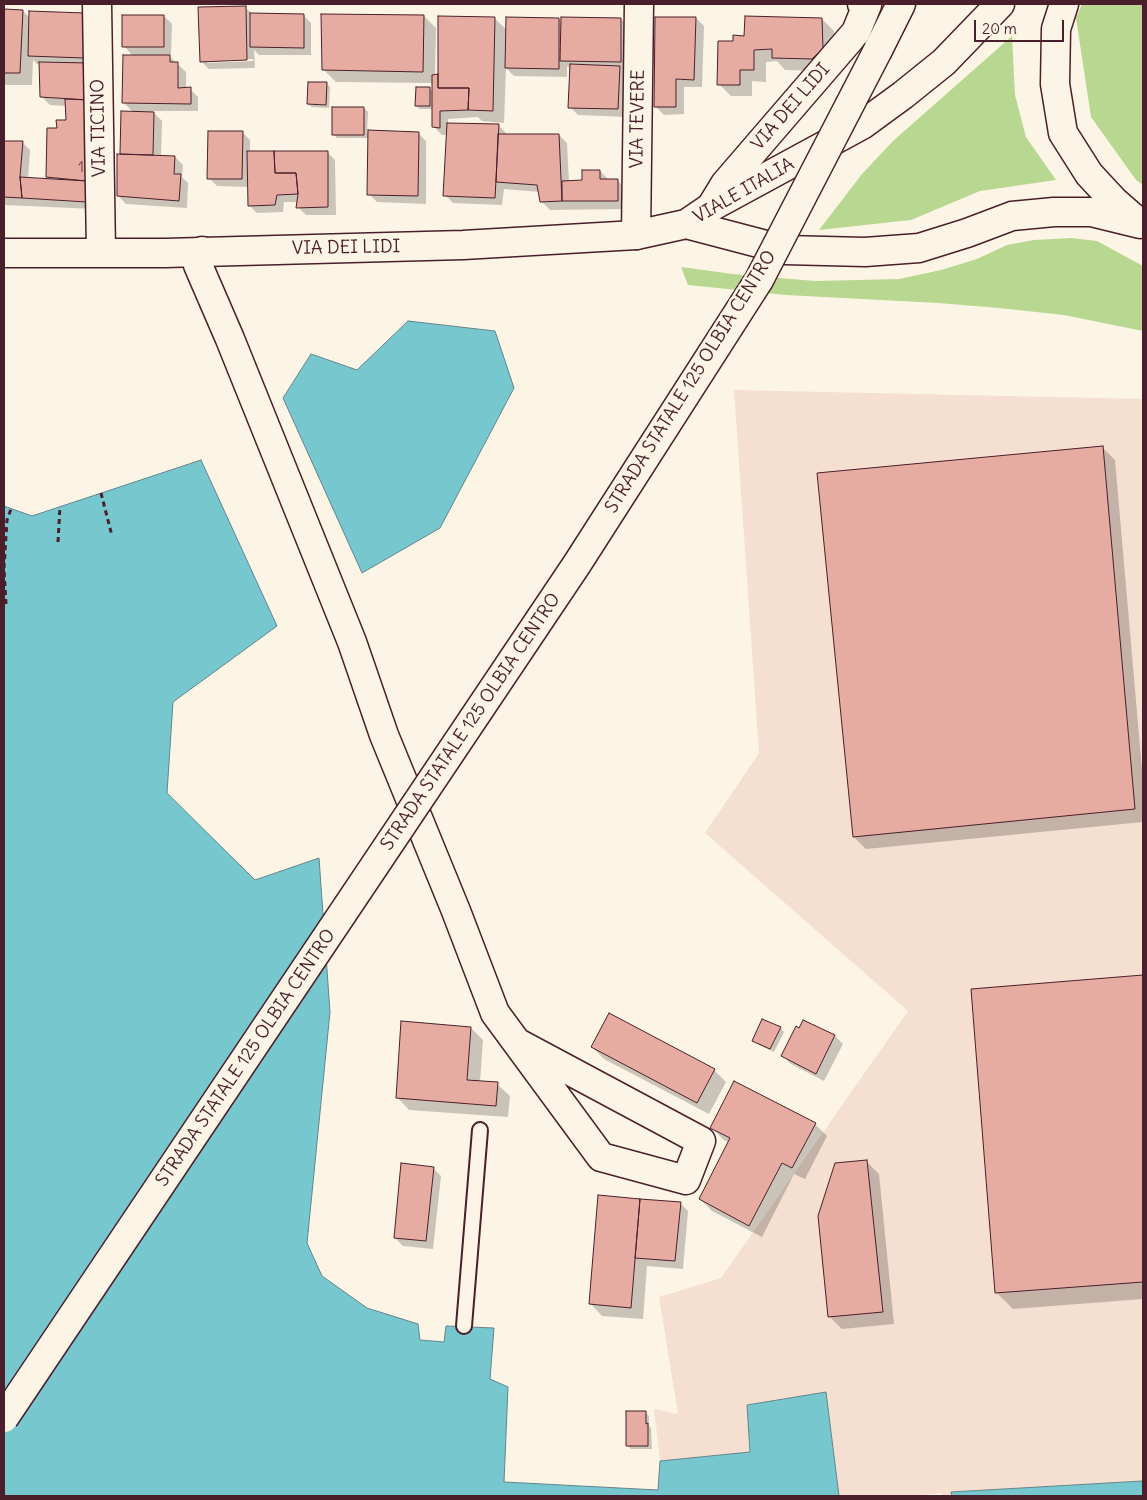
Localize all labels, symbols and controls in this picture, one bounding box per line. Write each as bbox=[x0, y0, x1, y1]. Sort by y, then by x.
scale bar bbox=[977, 10, 1067, 42]
text: 20 m bbox=[982, 19, 1017, 38]
street label: VIA DEI LIDI bbox=[747, 59, 835, 155]
street label: VIA TEVERE bbox=[626, 69, 650, 169]
street label: VIA TICINO bbox=[87, 79, 111, 177]
street label: VIALE ITALIA bbox=[690, 154, 798, 228]
house number: 1 bbox=[78, 159, 84, 177]
street label: VIA DEI LIDI bbox=[292, 236, 400, 260]
street label: STRADA STATALE 125 OLBIA CENTRO bbox=[601, 247, 781, 517]
street label: STRADA STATALE 125 OLBIA CENTRO bbox=[377, 589, 565, 855]
street label: STRADA STATALE 125 OLBIA CENTRO bbox=[152, 925, 340, 1191]

